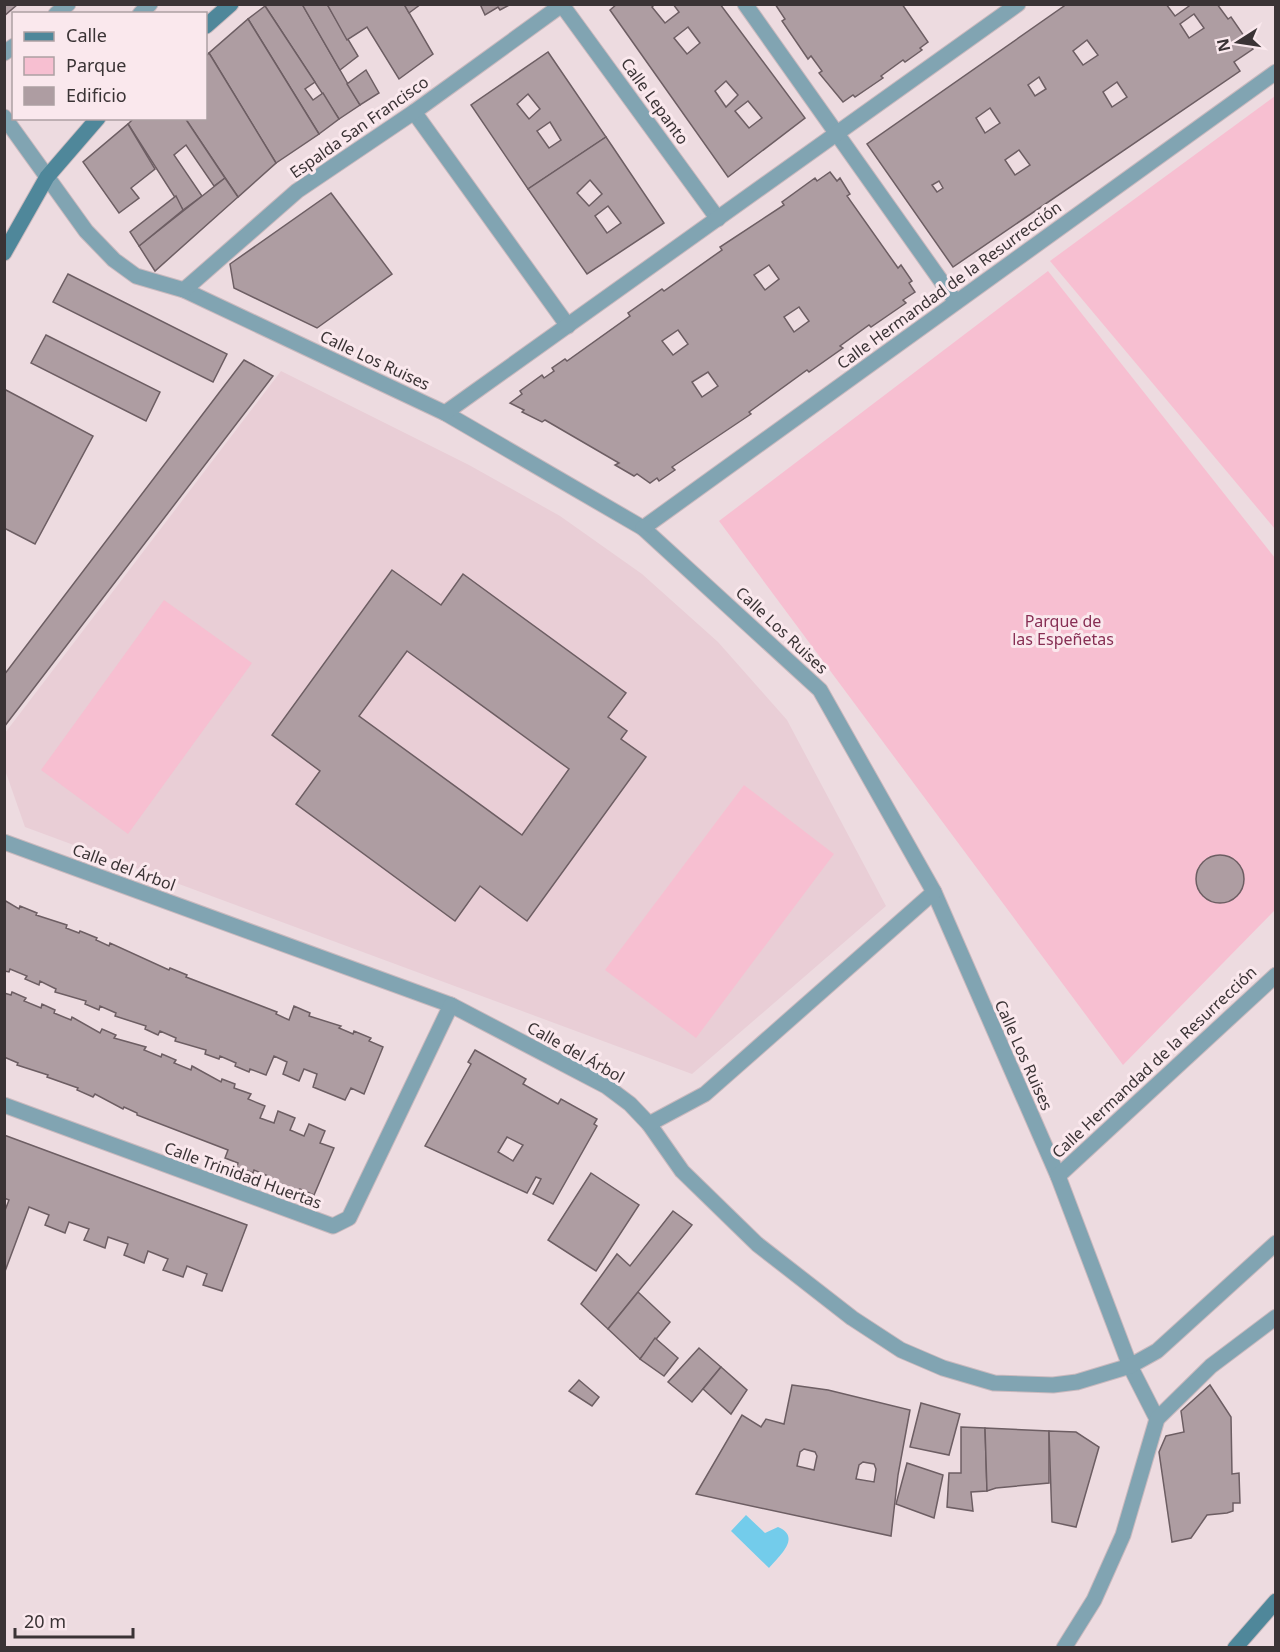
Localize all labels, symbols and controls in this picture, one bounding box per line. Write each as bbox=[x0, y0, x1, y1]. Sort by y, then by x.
legend bbox=[12, 12, 207, 120]
north arrow bbox=[1208, 12, 1268, 72]
text: Calle bbox=[66, 23, 107, 47]
text: N bbox=[1211, 36, 1235, 54]
text: Parque bbox=[66, 53, 126, 77]
street label: Calle Lepanto bbox=[616, 53, 694, 149]
street label: Espalda San Francisco bbox=[285, 71, 433, 183]
text: Edificio bbox=[66, 83, 127, 107]
street label: Calle Hermandad de la Resurrección bbox=[832, 196, 1066, 374]
street label: Calle Los Ruises bbox=[317, 325, 433, 395]
street label: Calle Los Ruises bbox=[731, 581, 833, 679]
park label: Parque de las Espeñetas bbox=[1012, 610, 1114, 650]
street label: Calle del Árbol bbox=[69, 838, 179, 896]
street label: Calle Hermandad de la Resurrección bbox=[1047, 961, 1261, 1163]
street label: Calle Los Ruises bbox=[990, 996, 1058, 1114]
street label: Calle del Árbol bbox=[523, 1016, 629, 1088]
street label: Calle Trinidad Huertas bbox=[161, 1136, 325, 1214]
scale bar bbox=[15, 1601, 134, 1639]
text: 20 m bbox=[24, 1609, 66, 1633]

